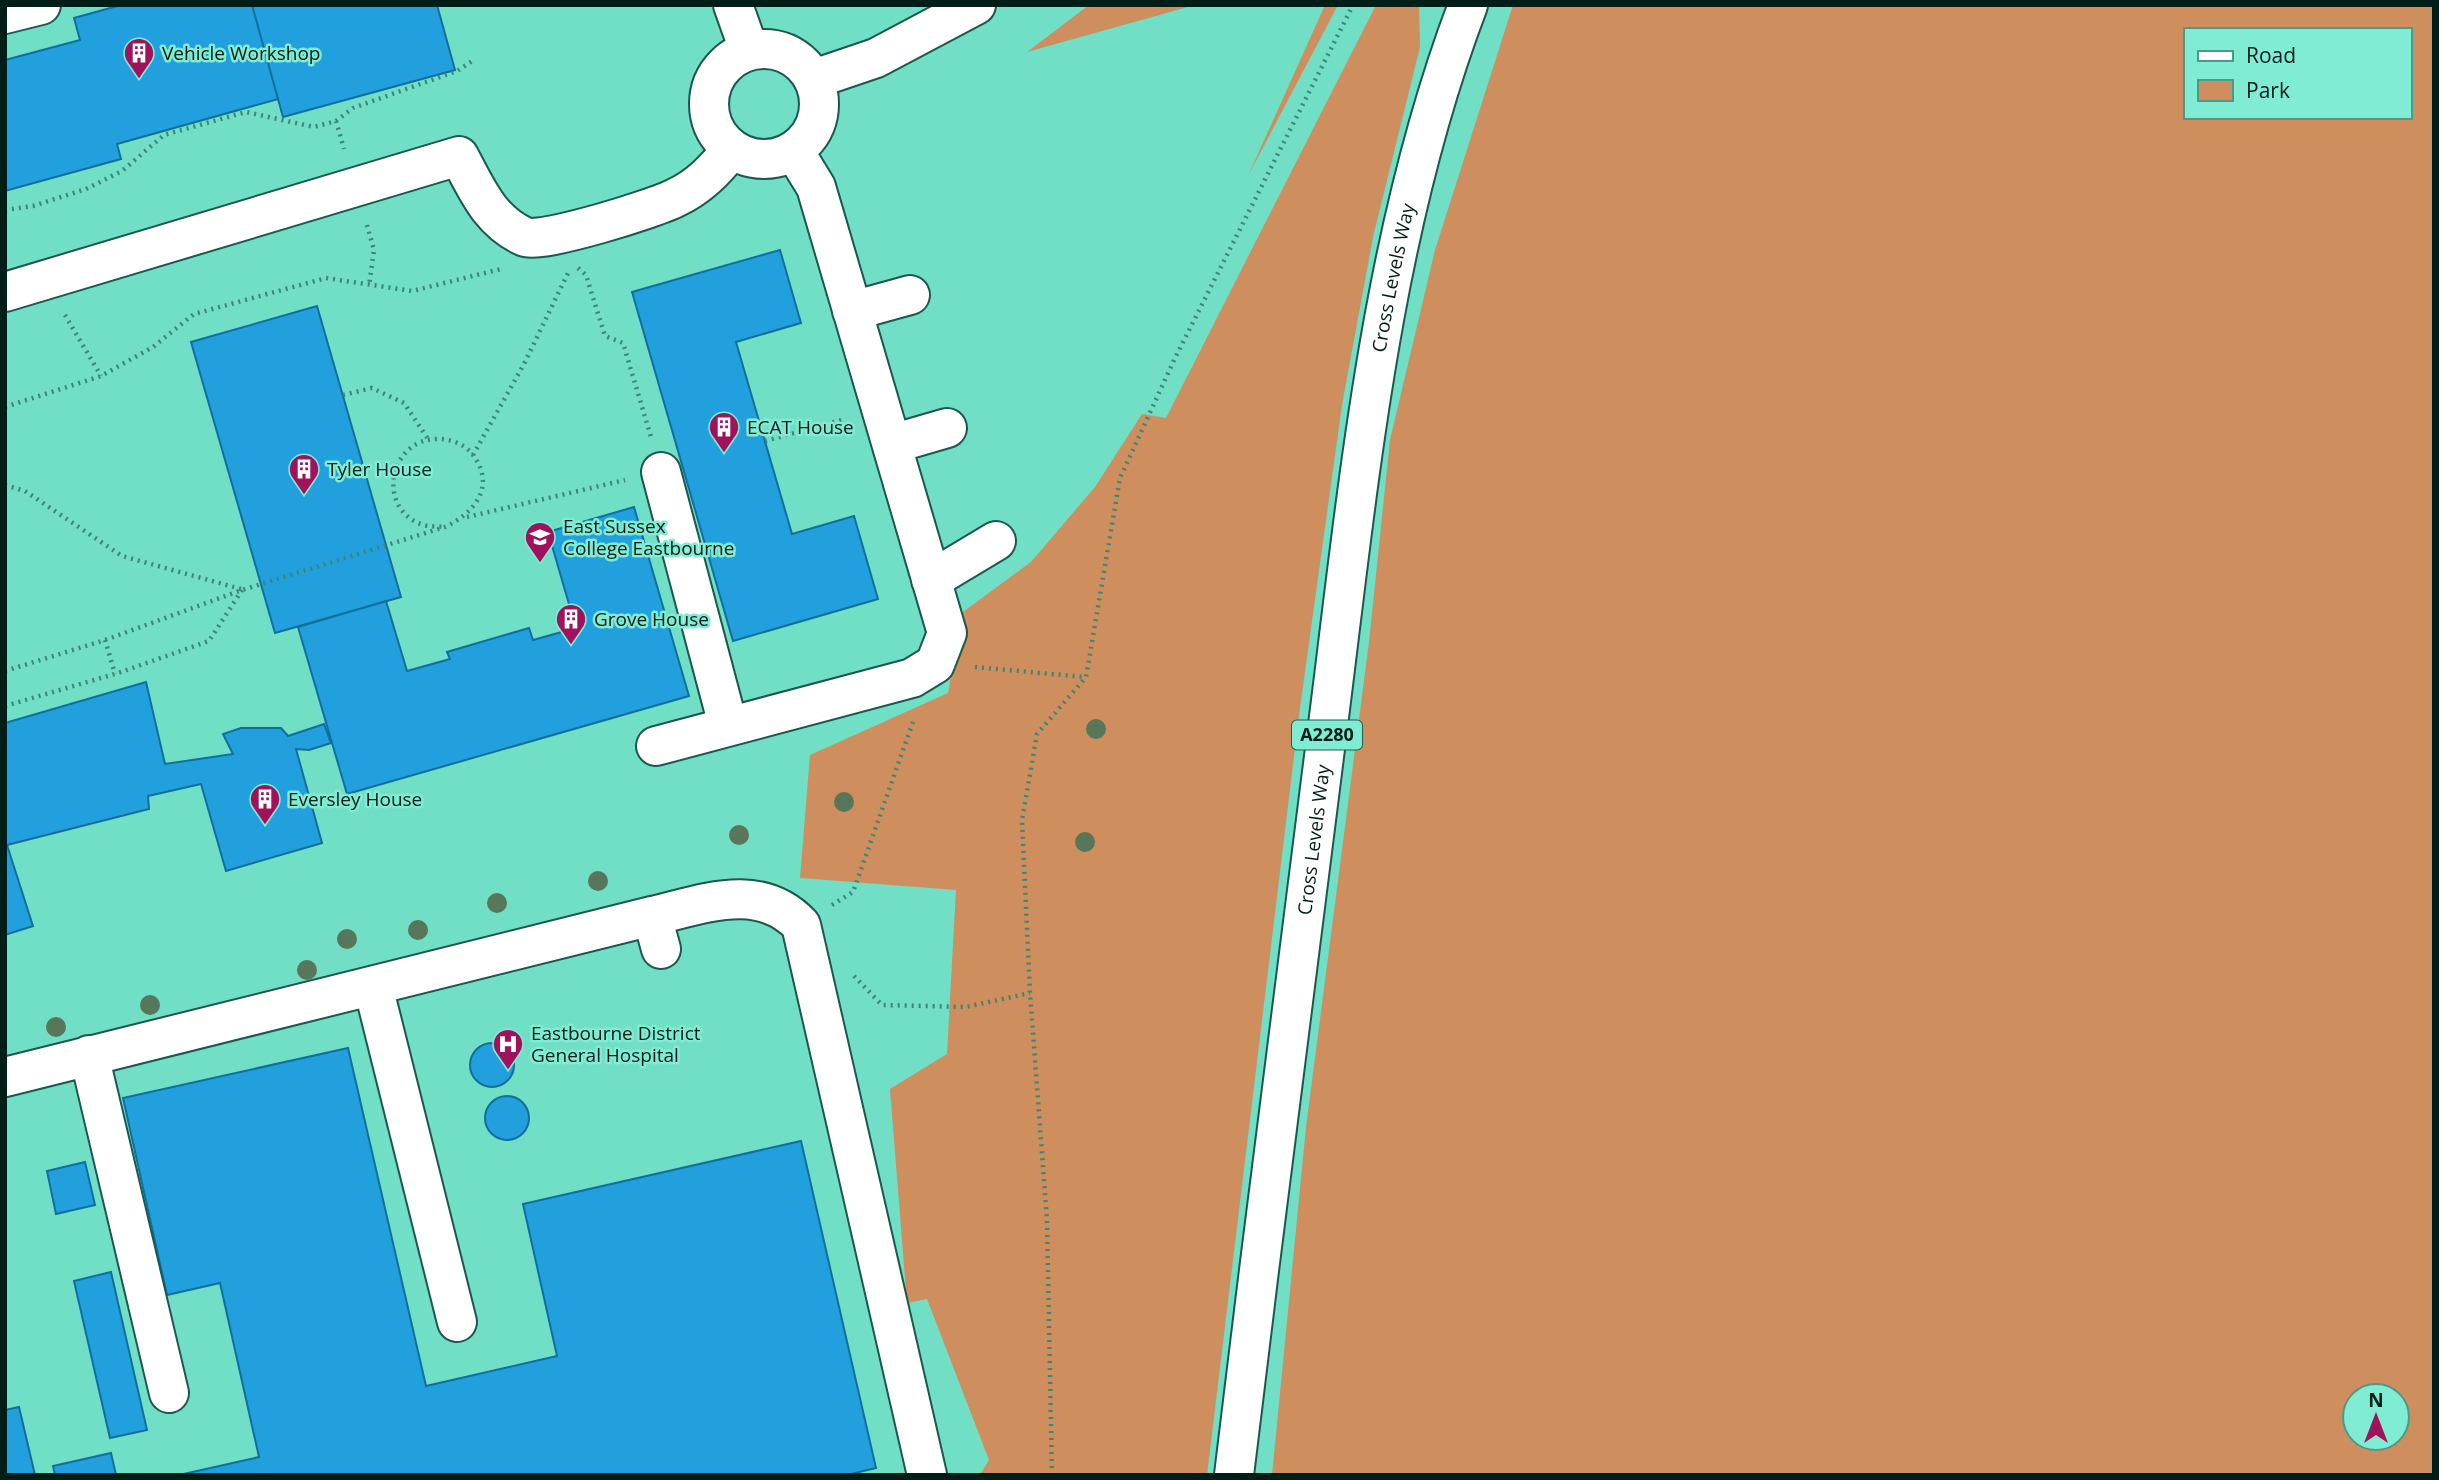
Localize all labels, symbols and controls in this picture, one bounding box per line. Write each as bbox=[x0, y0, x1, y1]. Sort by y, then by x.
legend bbox=[2184, 28, 2411, 119]
building icon: Vehicle Workshop bbox=[122, 36, 156, 80]
place label: Vehicle Workshop bbox=[162, 40, 320, 66]
text: Road bbox=[2246, 41, 2296, 69]
text: Park bbox=[2246, 76, 2290, 104]
street label: Cross Levels Way bbox=[1365, 200, 1421, 354]
building icon: ECAT House bbox=[707, 410, 741, 454]
place label: ECAT House bbox=[747, 414, 854, 440]
building icon: Tyler House bbox=[287, 452, 321, 496]
place label: Tyler House bbox=[327, 456, 432, 482]
place label: East Sussex College Eastbourne bbox=[563, 513, 734, 561]
school or university icon: East Sussex College Eastbourne bbox=[523, 520, 557, 564]
building icon: Grove House bbox=[554, 602, 588, 646]
place label: Grove House bbox=[594, 606, 709, 632]
road number: A2280 bbox=[1292, 720, 1362, 750]
street label: Cross Levels Way bbox=[1291, 763, 1336, 917]
building icon: Eversley House bbox=[248, 782, 282, 826]
place label: Eversley House bbox=[288, 786, 422, 812]
place label: Eastbourne District General Hospital bbox=[531, 1020, 701, 1068]
hospital icon: Eastbourne District General Hospital bbox=[491, 1027, 525, 1071]
north arrow bbox=[2341, 1382, 2411, 1452]
text: N bbox=[2368, 1387, 2384, 1413]

